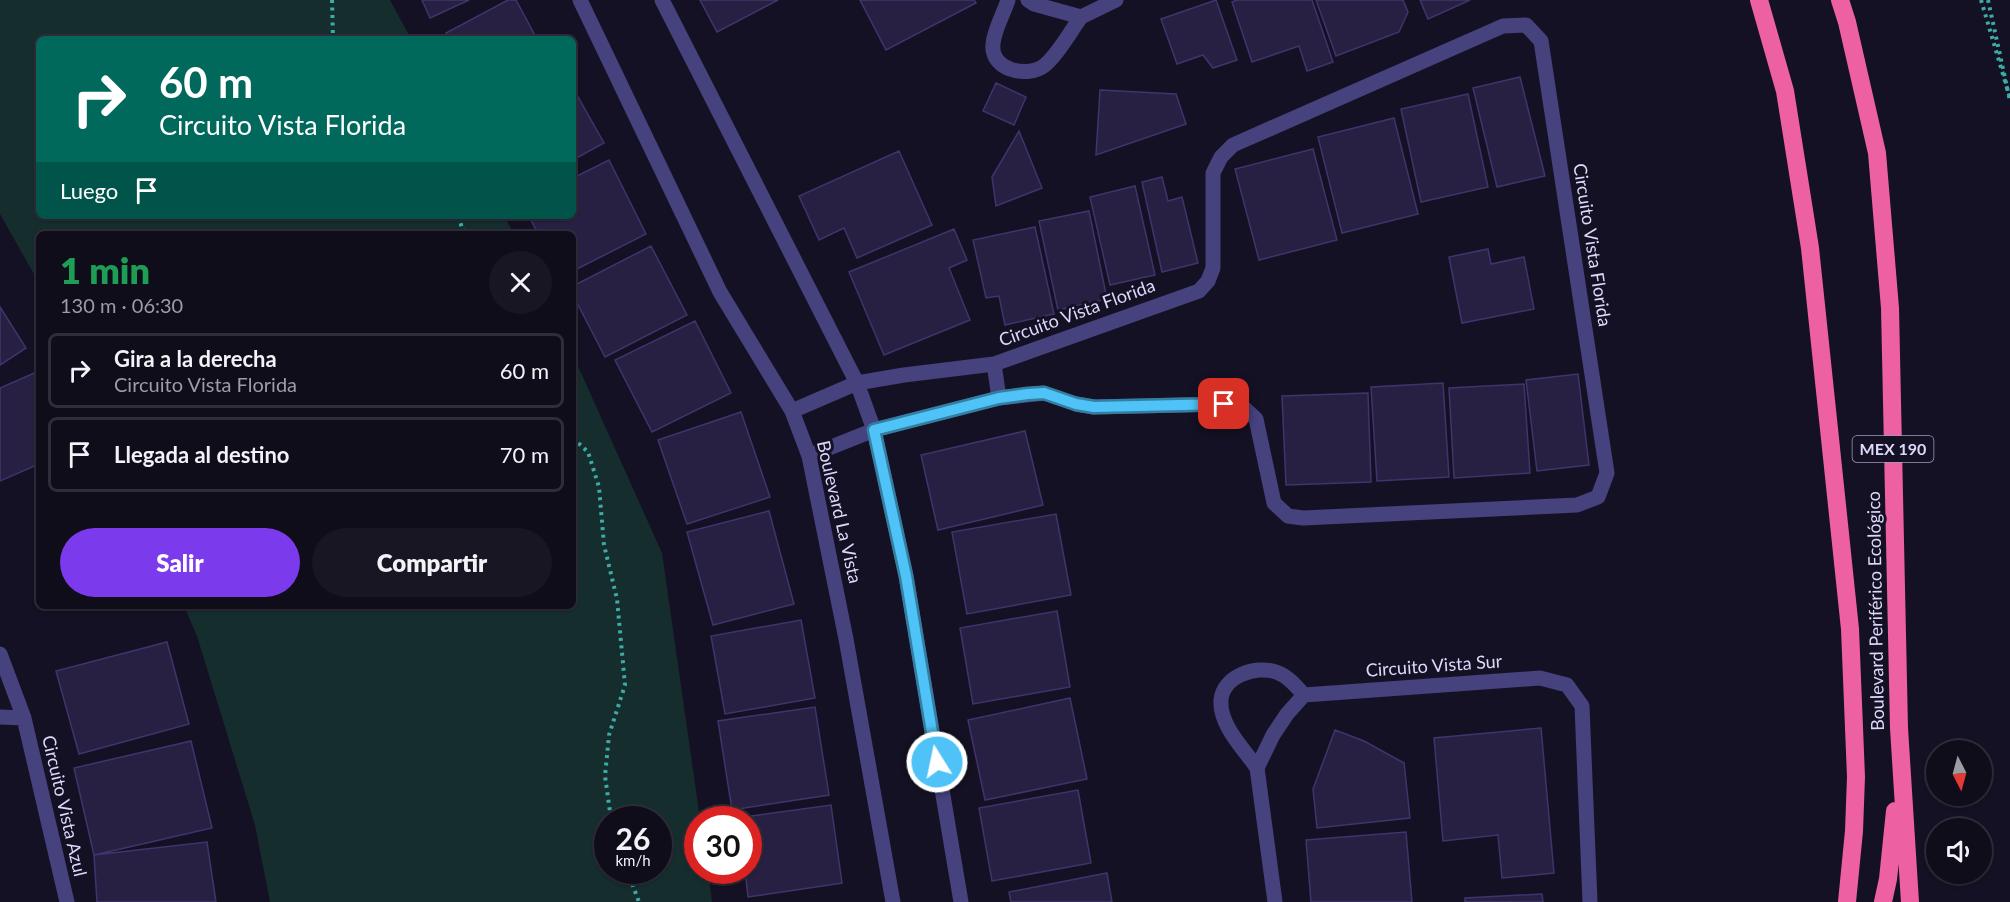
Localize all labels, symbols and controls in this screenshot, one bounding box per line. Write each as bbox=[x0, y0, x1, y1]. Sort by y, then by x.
text: 60 m bbox=[159, 57, 253, 107]
icon: right bbox=[60, 60, 138, 138]
text: Circuito Vista Florida bbox=[159, 108, 406, 141]
street label: Circuito Vista Florida bbox=[1569, 162, 1617, 328]
icon: arrive bbox=[130, 174, 163, 207]
text: Luego bbox=[60, 177, 118, 204]
text: 1 min bbox=[60, 248, 150, 292]
button: close bbox=[489, 251, 552, 314]
street label: Circuito Vista Florida bbox=[995, 274, 1158, 351]
text: 130 m · 06:30 bbox=[60, 293, 183, 317]
text: Gira a la derecha bbox=[114, 345, 277, 372]
icon: right bbox=[63, 354, 96, 387]
text: 60 m bbox=[500, 357, 549, 384]
text: Circuito Vista Florida bbox=[114, 372, 297, 396]
pin bbox=[1198, 378, 1249, 429]
icon: arrive bbox=[1207, 387, 1240, 420]
road number: MEX 190 bbox=[1852, 436, 1934, 462]
icon: arrive bbox=[63, 438, 96, 471]
street label: Boulevard La Vista bbox=[813, 438, 867, 585]
text: Llegada al destino bbox=[114, 441, 290, 468]
text: 70 m bbox=[500, 441, 549, 468]
street label: Boulevard Periférico Ecológico bbox=[1862, 491, 1888, 731]
button: Salir bbox=[60, 528, 300, 597]
button: Compartir bbox=[312, 528, 552, 597]
street label: Circuito Vista Sur bbox=[1365, 649, 1503, 681]
position arrow bbox=[905, 730, 969, 794]
street label: Circuito Vista Azul bbox=[38, 733, 92, 879]
north arrow bbox=[1926, 740, 1992, 806]
map controls bbox=[1926, 740, 1992, 884]
speed limit sign: 30 bbox=[684, 806, 762, 884]
button: sound bbox=[1926, 818, 1992, 884]
text: 26 bbox=[616, 820, 650, 856]
text: km/h bbox=[615, 851, 651, 869]

